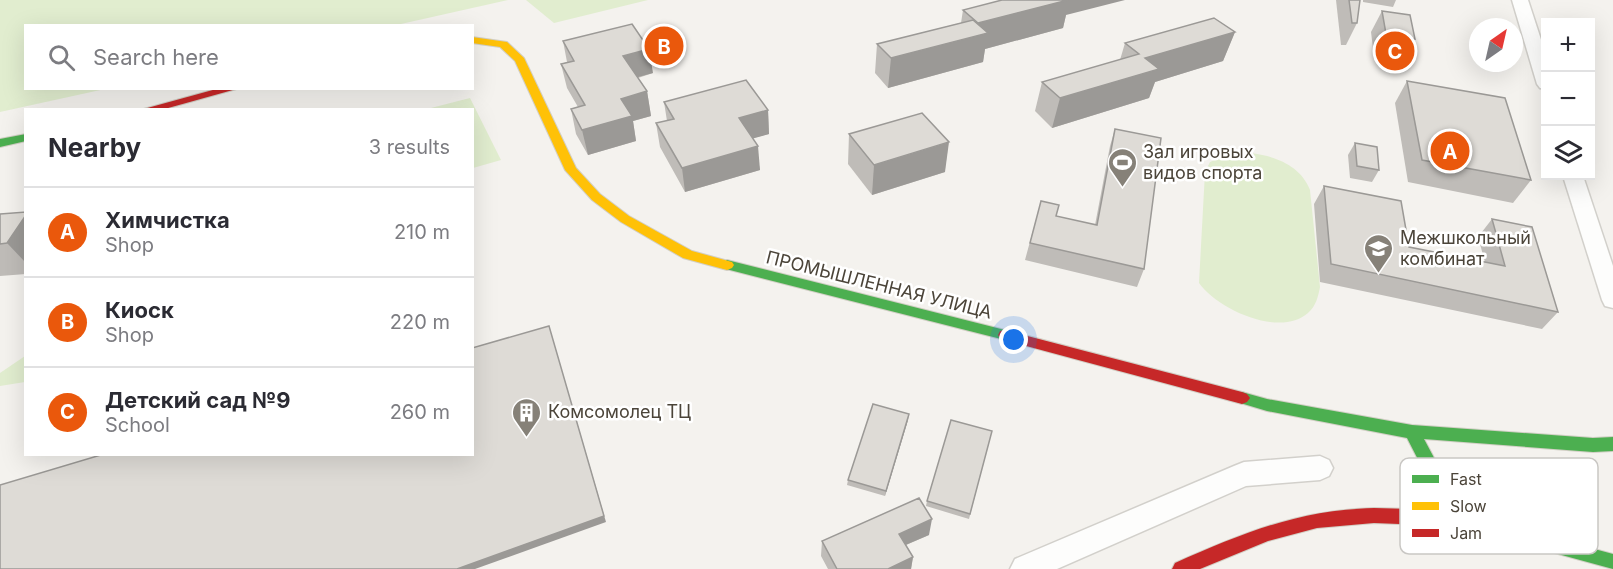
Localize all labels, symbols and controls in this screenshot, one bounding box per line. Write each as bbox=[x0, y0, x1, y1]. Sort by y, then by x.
north arrow bbox=[1469, 18, 1523, 72]
map controls bbox=[1541, 18, 1595, 180]
button: + bbox=[1541, 18, 1595, 72]
search box bbox=[24, 24, 474, 90]
pin: B bbox=[644, 24, 684, 68]
pin: C bbox=[1376, 28, 1414, 74]
icon: search bbox=[45, 41, 78, 74]
text: Search here bbox=[93, 44, 219, 70]
button: − bbox=[1541, 72, 1595, 126]
button: layers bbox=[1541, 126, 1595, 180]
pin: A bbox=[1430, 128, 1470, 174]
text: Nearby bbox=[48, 132, 141, 163]
text: 3 results bbox=[369, 135, 450, 159]
place label: Зал игровых видов спорта bbox=[1143, 141, 1262, 183]
sports icon: Зал игровых видов спорта bbox=[1106, 146, 1138, 188]
text: Химчистка bbox=[105, 207, 230, 233]
text: A bbox=[60, 220, 75, 244]
text: 210 m bbox=[394, 220, 450, 244]
place label: Межшкольный комбинат bbox=[1400, 227, 1531, 269]
school or university icon: Межшкольный комбинат bbox=[1363, 232, 1395, 274]
text: Shop bbox=[105, 233, 154, 257]
street label: ПРОМЫШЛЕННАЯ УЛИЦА bbox=[764, 246, 994, 323]
text: Киоск bbox=[105, 297, 174, 323]
text: B bbox=[61, 310, 74, 334]
text: 220 m bbox=[390, 310, 450, 334]
text: Shop bbox=[105, 323, 154, 347]
your location bbox=[999, 325, 1028, 354]
text: Детский сад №9 bbox=[105, 387, 291, 413]
building icon: Комсомолец ТЦ bbox=[511, 396, 543, 438]
text: C bbox=[60, 400, 75, 424]
text: 260 m bbox=[390, 400, 450, 424]
place label: Комсомолец ТЦ bbox=[548, 401, 691, 422]
text: School bbox=[105, 413, 170, 437]
legend bbox=[1400, 458, 1598, 554]
text: Fast bbox=[1450, 469, 1482, 489]
text: Slow bbox=[1450, 496, 1487, 516]
text: Jam bbox=[1450, 523, 1482, 543]

